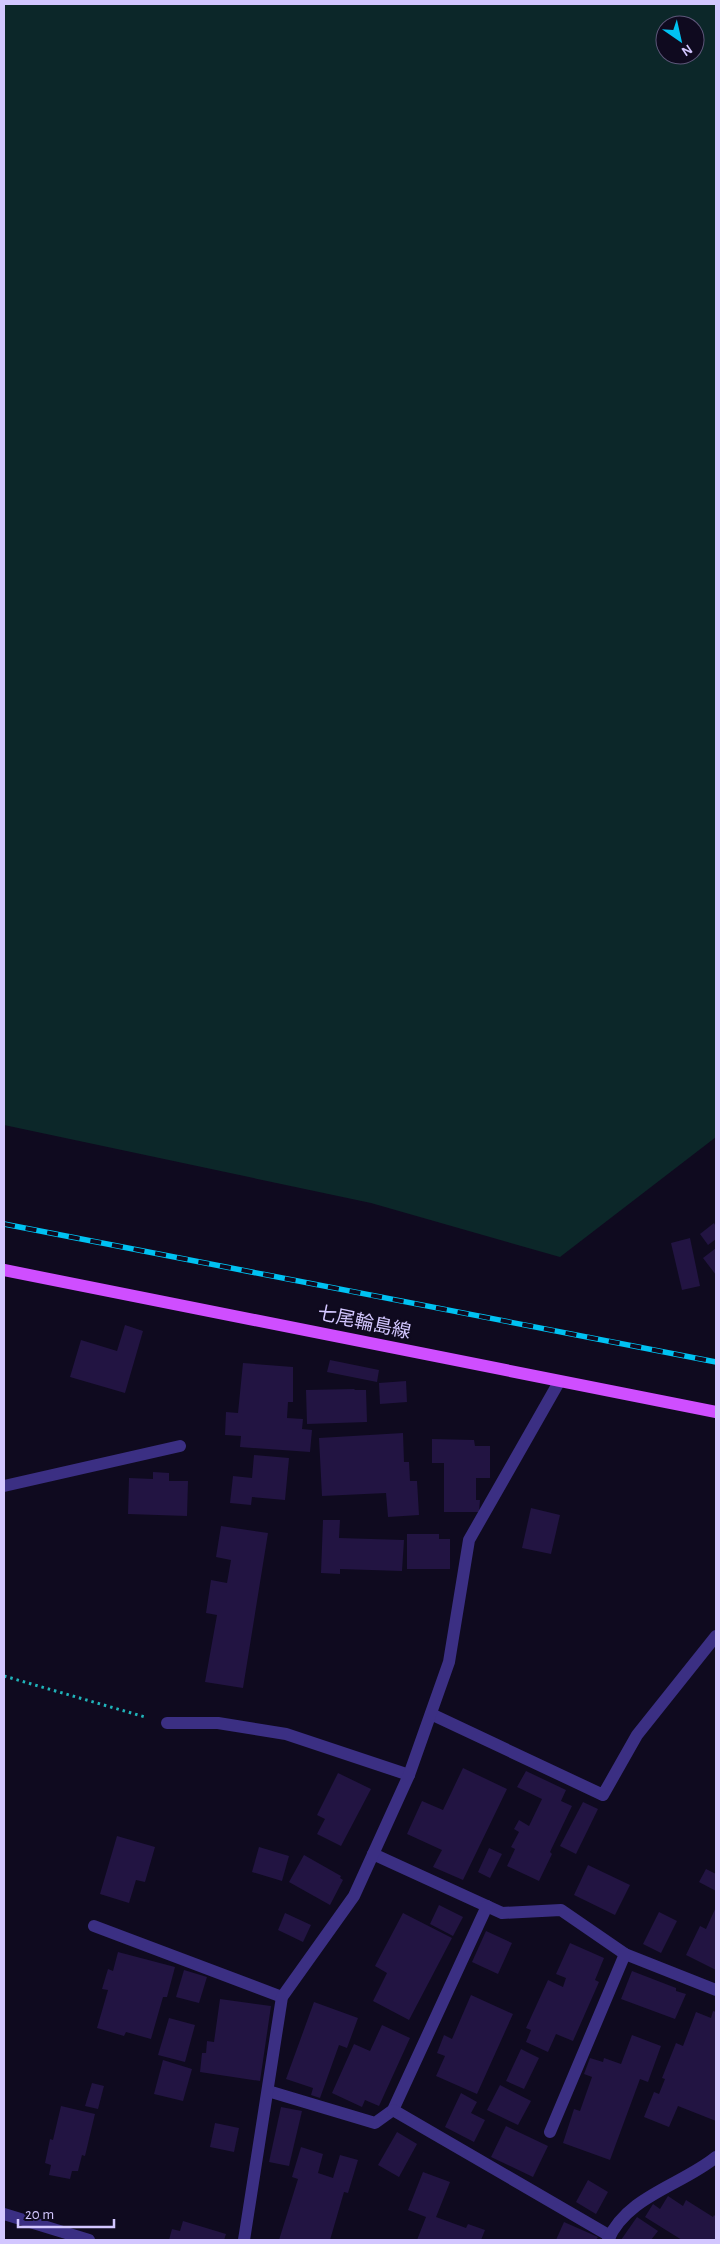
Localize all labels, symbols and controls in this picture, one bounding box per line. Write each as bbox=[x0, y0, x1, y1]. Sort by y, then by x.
north arrow bbox=[655, 15, 705, 65]
text: N bbox=[679, 41, 695, 58]
street label: 七尾輪島線 bbox=[316, 1302, 413, 1342]
scale bar bbox=[18, 2196, 114, 2228]
text: 20 m bbox=[25, 2207, 54, 2222]

